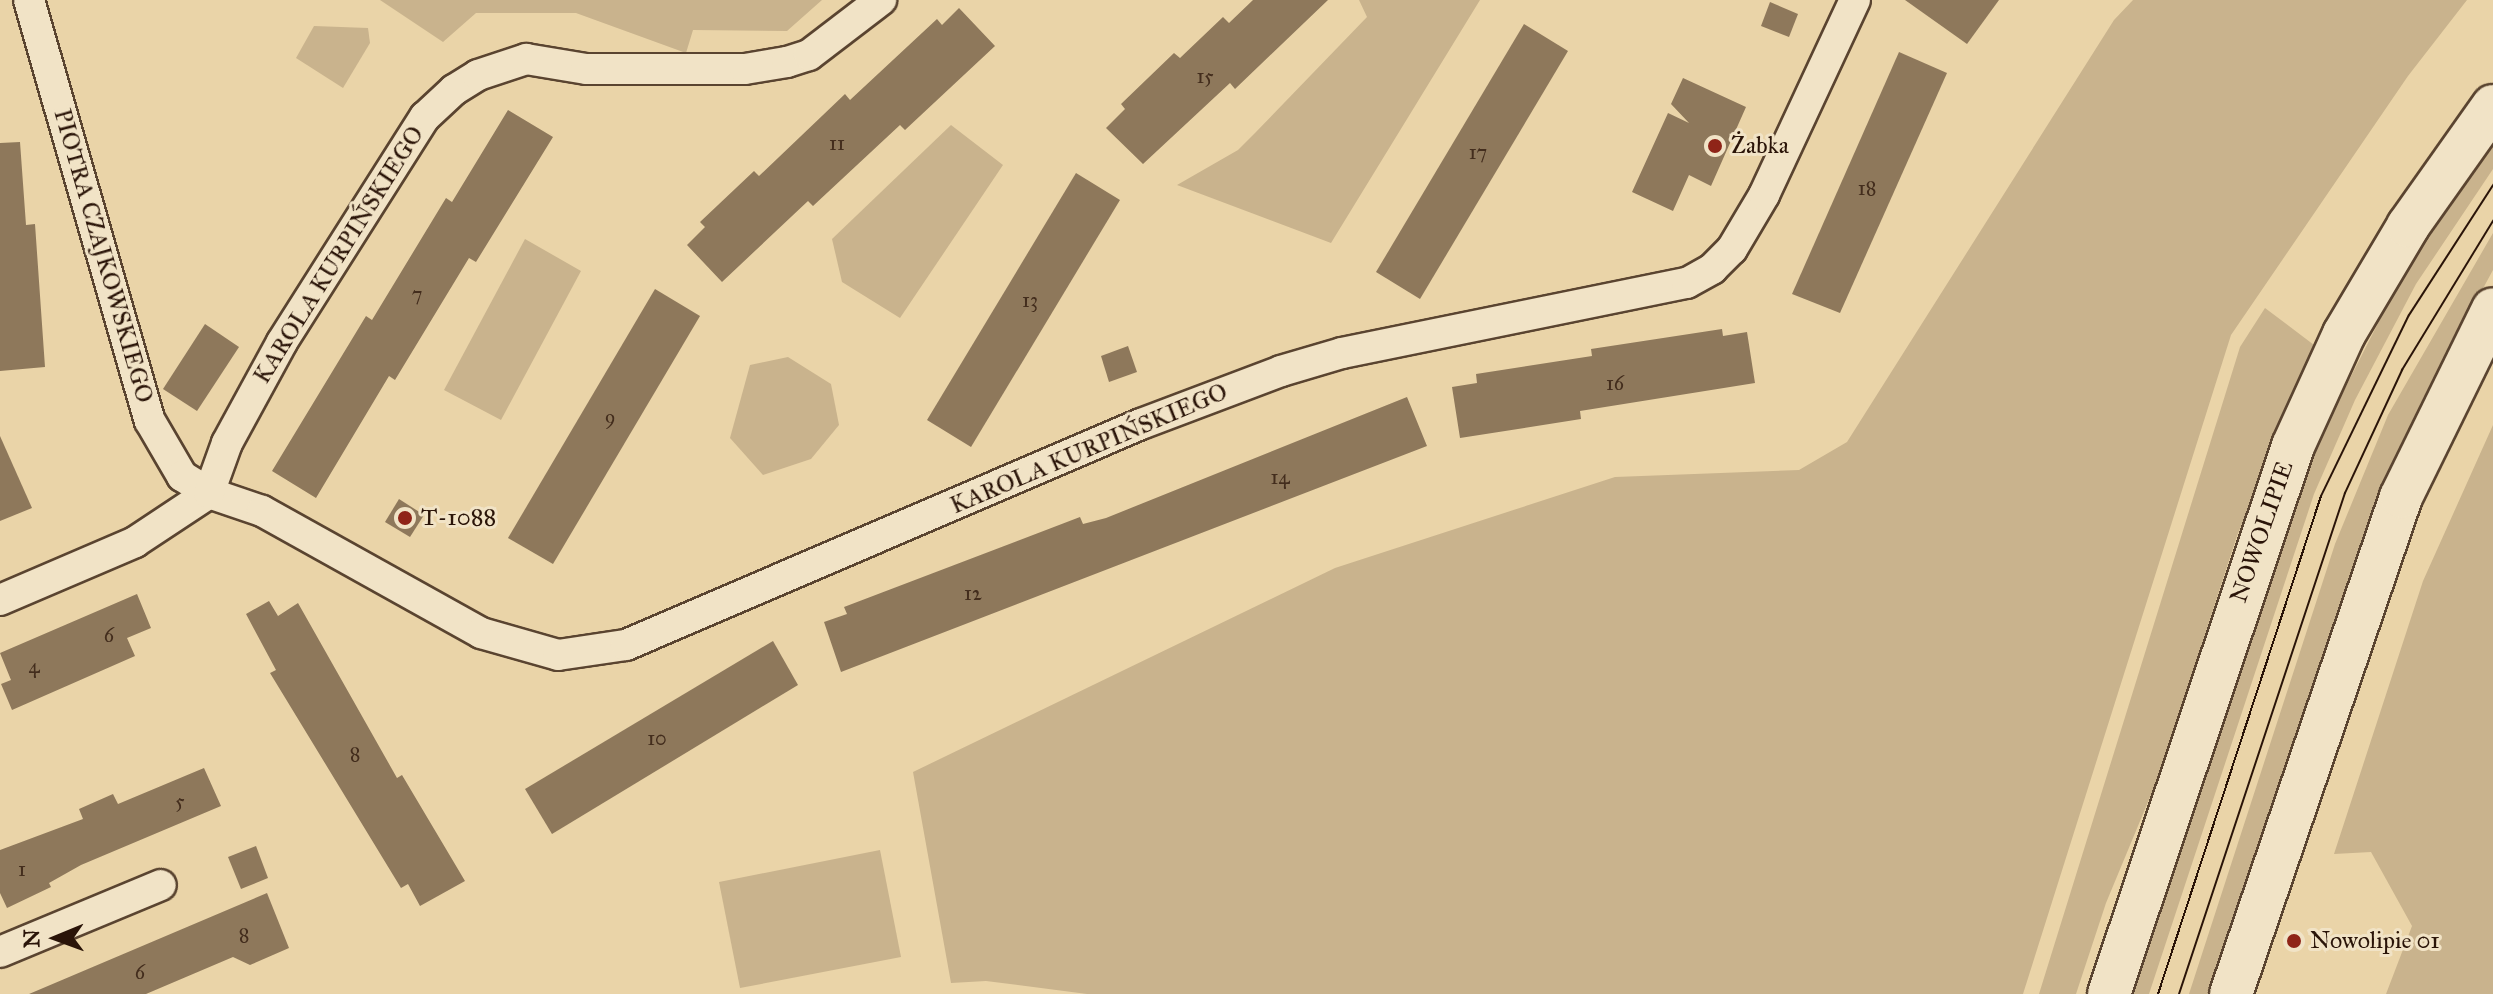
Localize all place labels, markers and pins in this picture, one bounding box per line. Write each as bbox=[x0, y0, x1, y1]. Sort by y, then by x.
place label: Żabka bbox=[1731, 132, 1789, 160]
marker: Żabka bbox=[1706, 137, 1724, 155]
place label: T-1088 bbox=[421, 504, 496, 532]
marker: T-1088 bbox=[396, 509, 414, 527]
place label: Nowolipie 01 bbox=[2310, 927, 2440, 955]
marker: Nowolipie 01 bbox=[2285, 932, 2303, 950]

